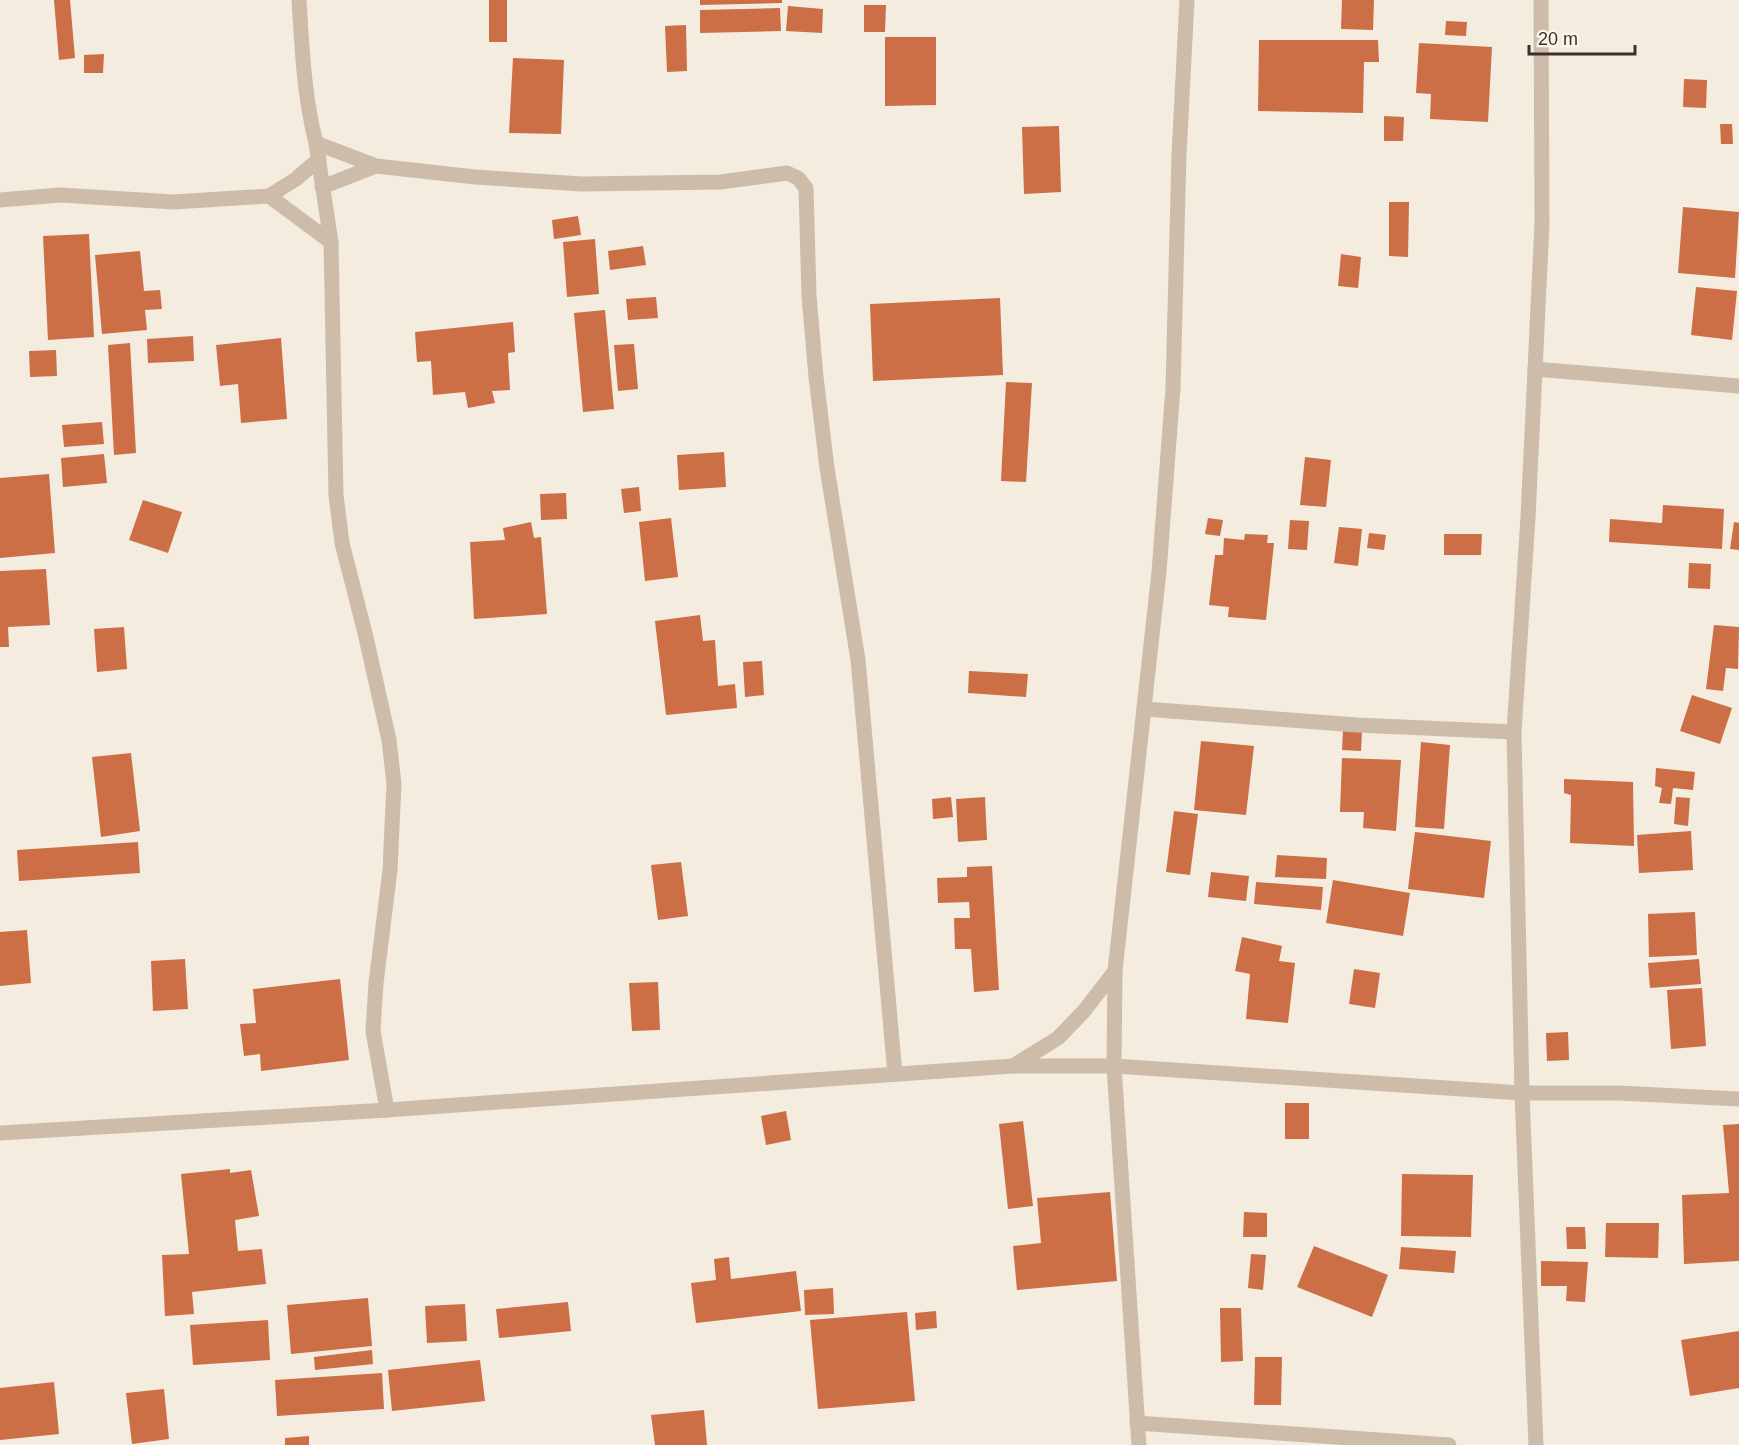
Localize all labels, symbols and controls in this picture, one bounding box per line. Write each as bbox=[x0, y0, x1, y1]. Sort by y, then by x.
scale bar bbox=[1529, 18, 1636, 56]
text: 20 m bbox=[1538, 29, 1578, 49]

